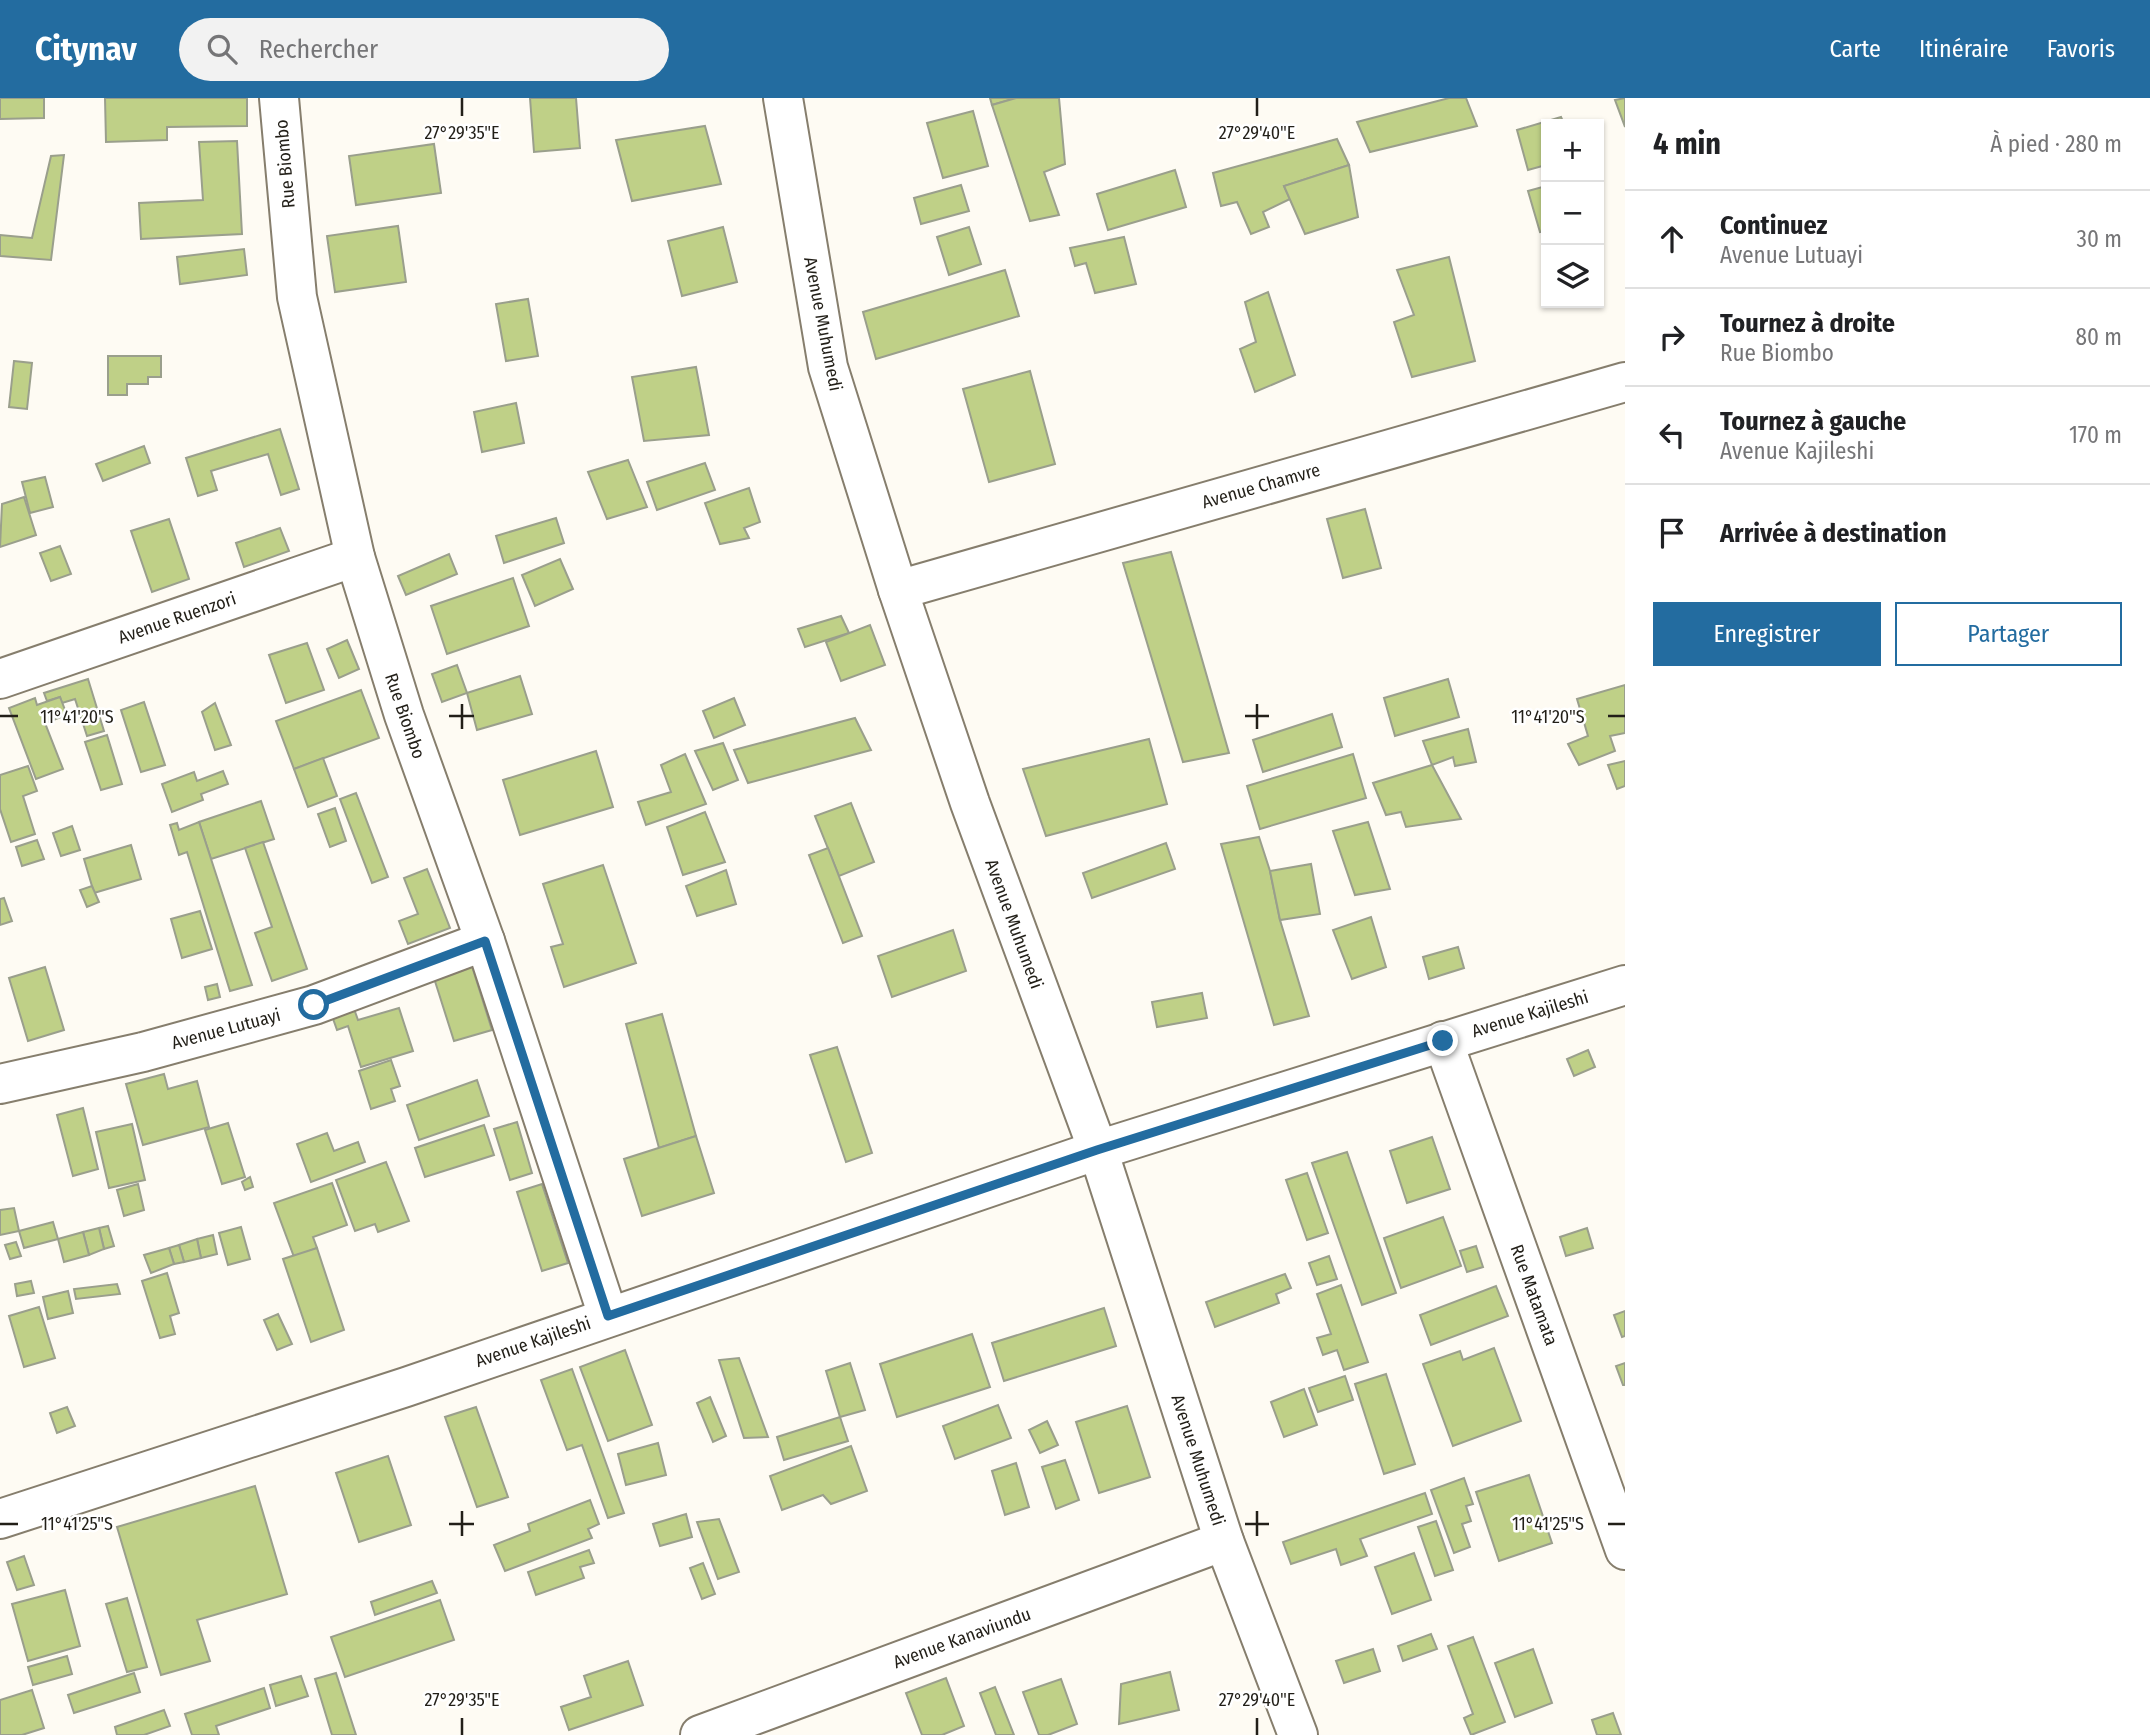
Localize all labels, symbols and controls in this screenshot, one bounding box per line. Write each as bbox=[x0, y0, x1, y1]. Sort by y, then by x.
search box bbox=[179, 18, 669, 81]
text: Citynav bbox=[35, 29, 137, 69]
icon: search bbox=[203, 30, 241, 68]
text: Rechercher bbox=[259, 34, 378, 65]
text: Carte bbox=[1830, 35, 1881, 63]
text: Itinéraire bbox=[1919, 35, 2009, 63]
text: Favoris bbox=[2047, 35, 2115, 63]
street label: Rue Biombo bbox=[270, 119, 300, 209]
map controls bbox=[1541, 119, 1604, 308]
button: + bbox=[1541, 119, 1604, 182]
text: 27°29'35"E bbox=[424, 122, 500, 144]
text: 27°29'40"E bbox=[1219, 122, 1295, 144]
text: 4 min bbox=[1653, 126, 1721, 162]
text: À pied · 280 m bbox=[1990, 130, 2122, 158]
button: − bbox=[1541, 182, 1604, 245]
text: Continuez bbox=[1720, 210, 1827, 241]
icon: ahead bbox=[1653, 220, 1691, 258]
text: 30 m bbox=[2077, 225, 2122, 253]
text: Avenue Lutuayi bbox=[1720, 241, 1863, 269]
button: layers bbox=[1541, 245, 1604, 308]
street label: Avenue Muhumedi bbox=[799, 255, 847, 393]
text: Tournez à droite bbox=[1720, 308, 1895, 339]
icon: right bbox=[1653, 318, 1691, 356]
text: 80 m bbox=[2075, 323, 2122, 351]
text: Rue Biombo bbox=[1720, 339, 1834, 367]
text: Tournez à gauche bbox=[1720, 406, 1906, 437]
icon: left bbox=[1653, 416, 1691, 454]
text: 170 m bbox=[2069, 421, 2122, 449]
text: Avenue Kajileshi bbox=[1720, 437, 1874, 465]
street label: Avenue Chamvre bbox=[1199, 459, 1323, 513]
icon: arrive bbox=[1653, 514, 1691, 552]
text: Arrivée à destination bbox=[1720, 518, 1947, 549]
street label: Avenue Ruenzori bbox=[115, 588, 239, 648]
button: Enregistrer bbox=[1653, 602, 1881, 666]
button: Partager bbox=[1895, 602, 2122, 666]
street label: Rue Biombo bbox=[380, 670, 430, 762]
text: 11°41'20"S bbox=[40, 706, 114, 728]
text: 11°41'20"S bbox=[1511, 706, 1585, 728]
street label: Avenue Muhumedi bbox=[980, 856, 1048, 992]
street label: Avenue Kajileshi bbox=[1469, 986, 1591, 1042]
route start bbox=[298, 989, 329, 1020]
street label: Avenue Lutuayi bbox=[169, 1004, 283, 1054]
route end bbox=[1427, 1025, 1458, 1056]
street label: Rue Matamata bbox=[1506, 1242, 1562, 1349]
street label: Avenue Kajileshi bbox=[472, 1312, 594, 1372]
street label: Avenue Muhumedi bbox=[1166, 1392, 1230, 1528]
text: 11°41'25"S bbox=[41, 1513, 113, 1535]
text: 11°41'25"S bbox=[1512, 1513, 1584, 1535]
street label: Avenue Kanaviundu bbox=[890, 1603, 1034, 1673]
text: 27°29'35"E bbox=[424, 1689, 500, 1711]
text: 27°29'40"E bbox=[1219, 1689, 1295, 1711]

